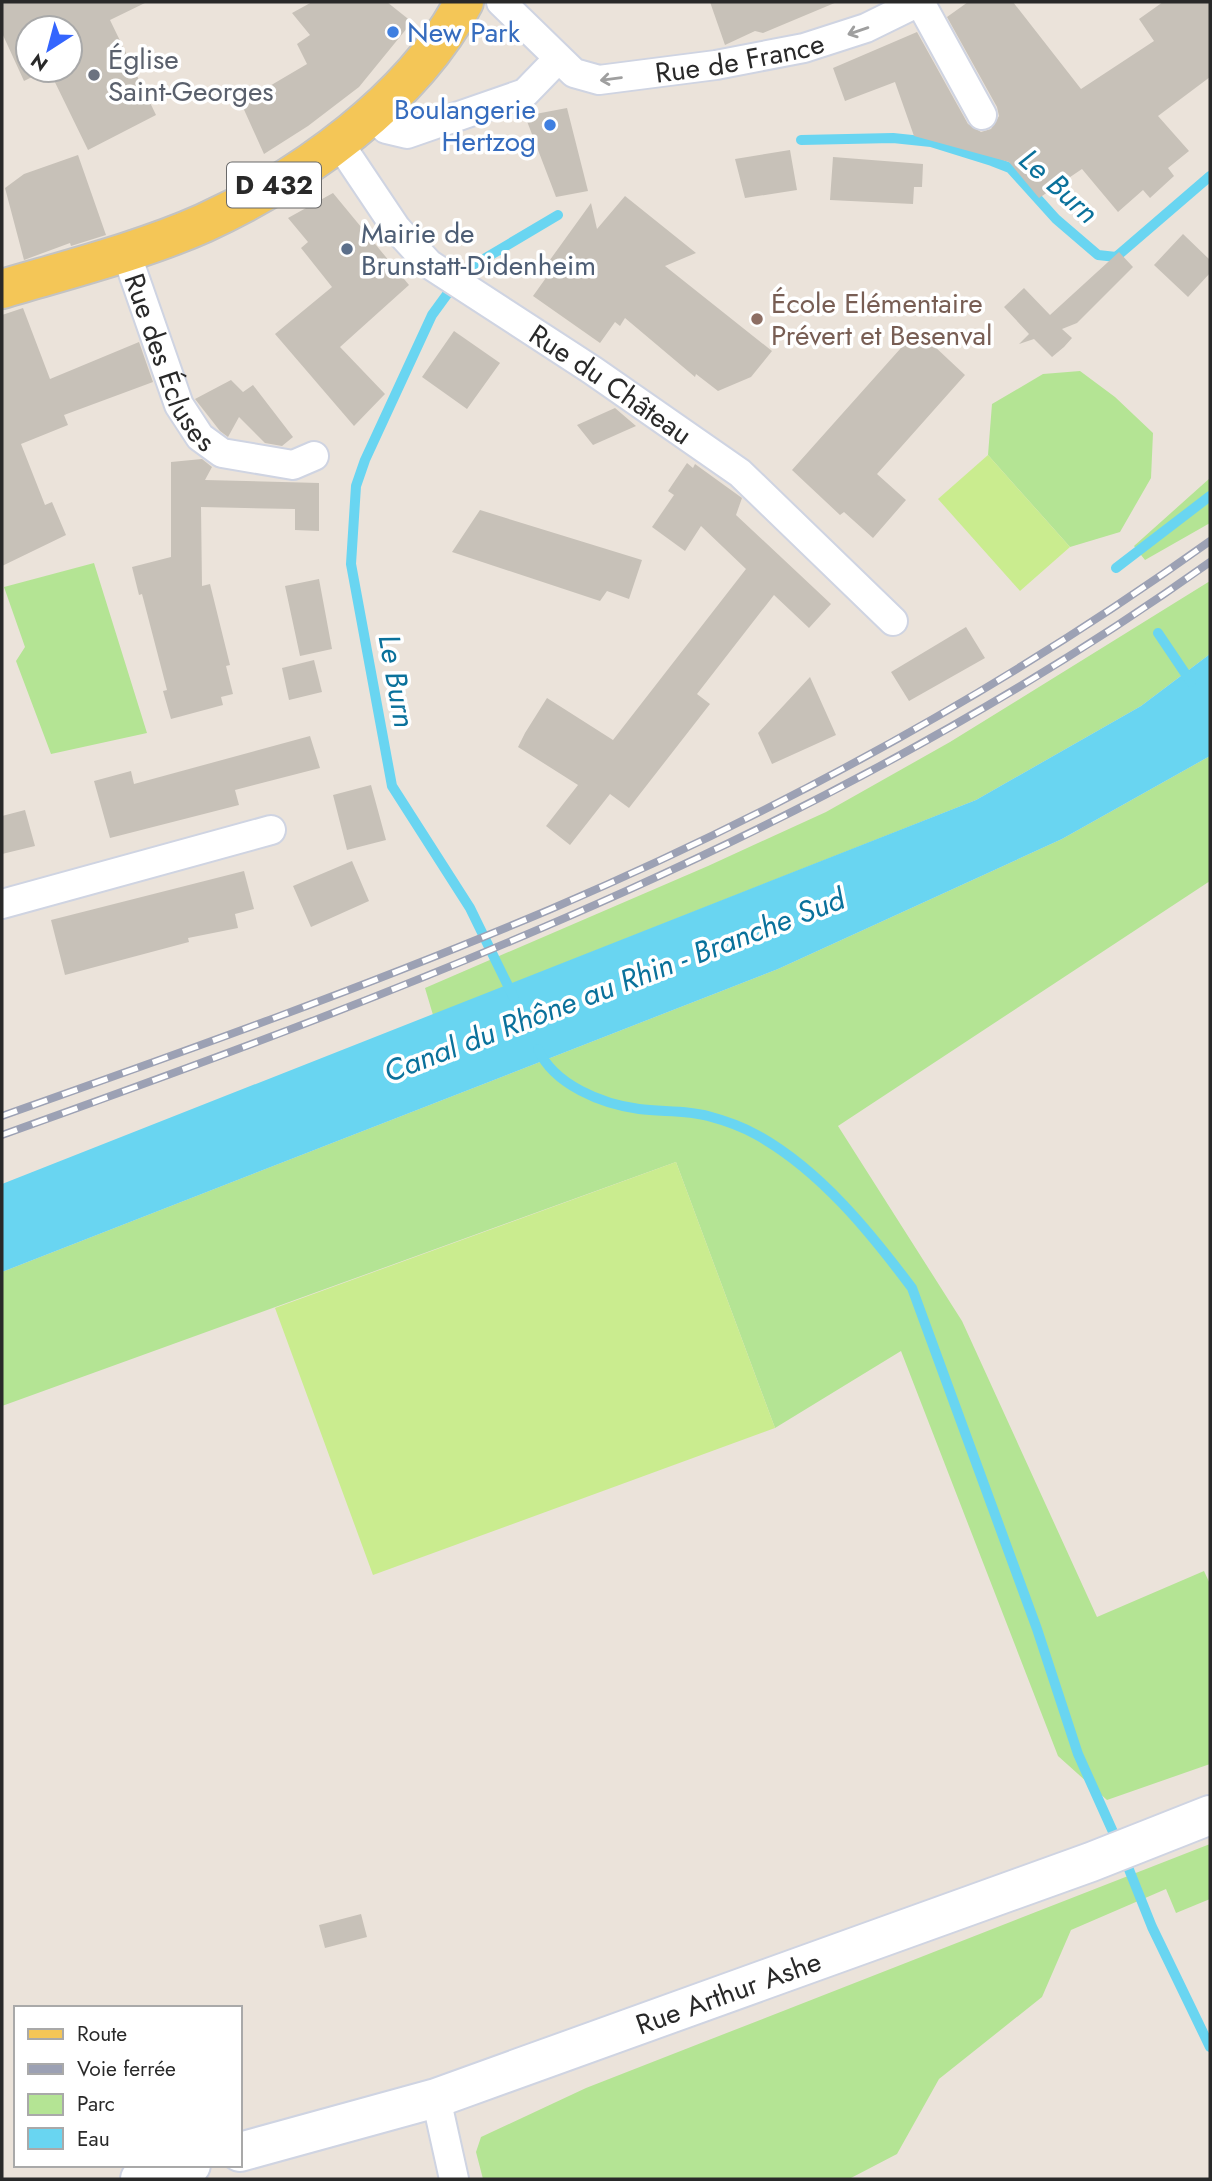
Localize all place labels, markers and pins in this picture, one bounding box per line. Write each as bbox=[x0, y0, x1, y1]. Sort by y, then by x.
place label: New Park bbox=[407, 12, 521, 53]
marker: New Park bbox=[385, 24, 401, 40]
place label: Église Saint-Georges bbox=[108, 39, 274, 112]
marker: Église Saint-Georges bbox=[86, 67, 102, 83]
place label: Boulangerie Hertzog bbox=[394, 89, 536, 162]
marker: Boulangerie Hertzog bbox=[542, 117, 558, 133]
place label: Mairie de Brunstatt-Didenheim bbox=[361, 213, 596, 286]
marker: Mairie de Brunstatt-Didenheim bbox=[339, 241, 355, 257]
place label: École Elémentaire Prévert et Besenval bbox=[771, 283, 992, 356]
marker: École Elémentaire Prévert et Besenval bbox=[749, 311, 765, 327]

